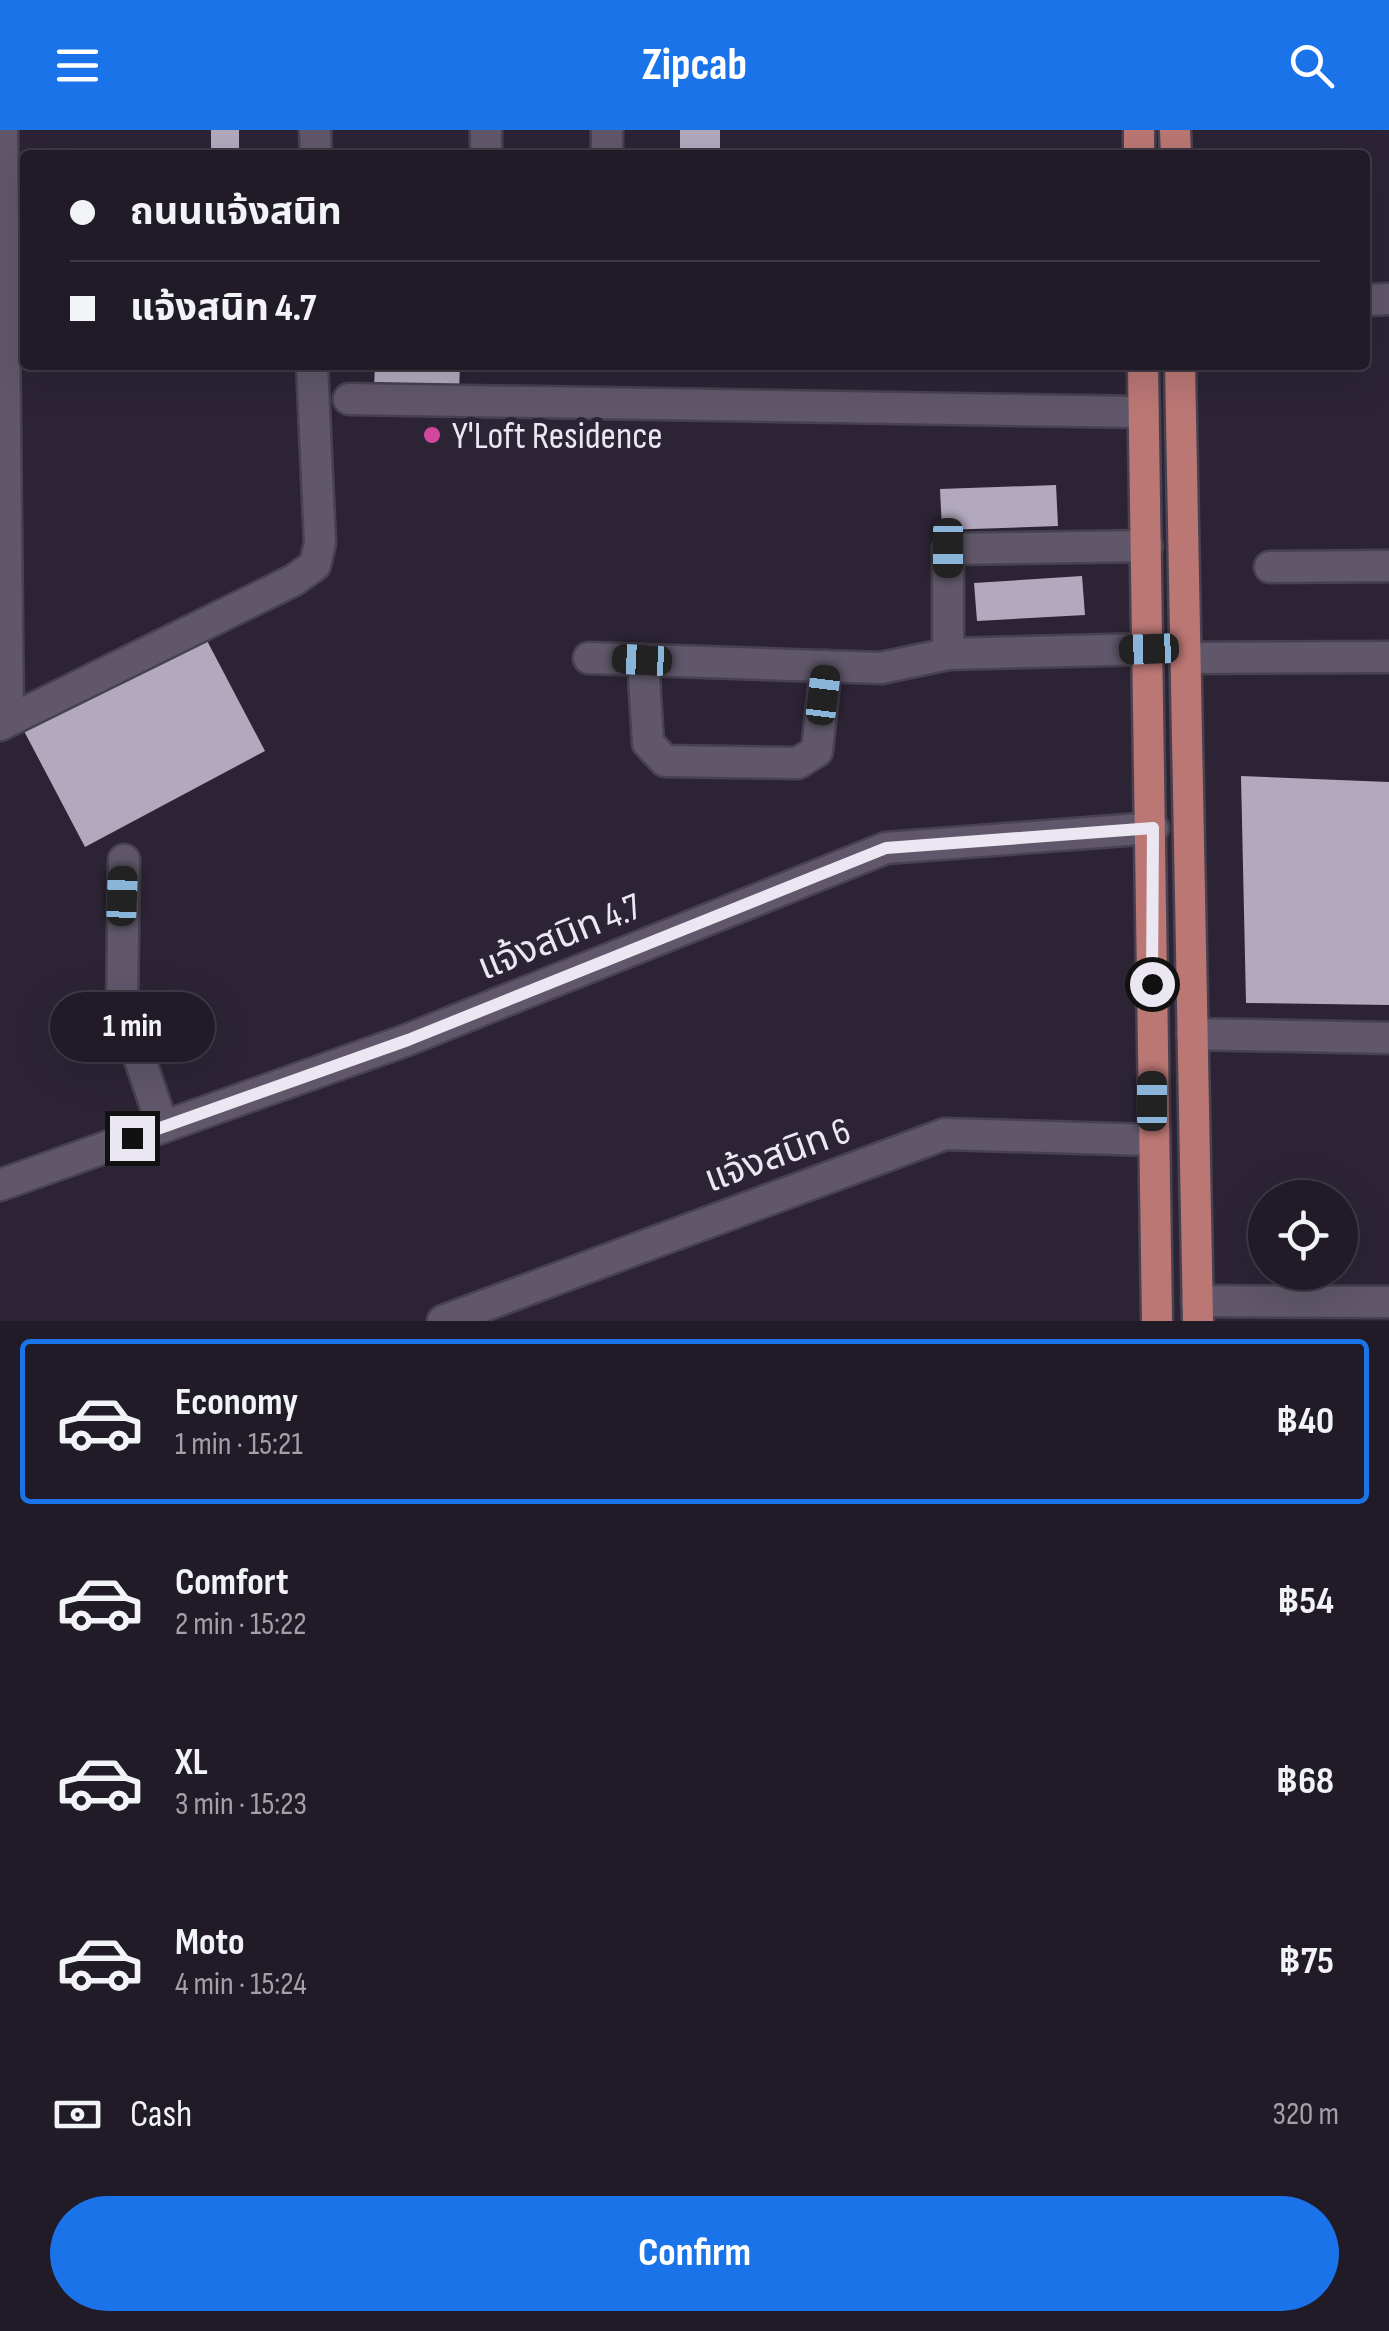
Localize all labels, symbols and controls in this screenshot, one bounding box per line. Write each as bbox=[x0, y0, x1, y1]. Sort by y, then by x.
icon: menu bbox=[50, 38, 105, 93]
text: Zipcab bbox=[642, 38, 747, 93]
icon: search bbox=[1284, 38, 1339, 93]
text: ถนนแจ้งสนิท bbox=[130, 190, 342, 235]
text: แจ้งสนิท 4.7 bbox=[130, 286, 316, 331]
place label: Y'Loft Residence bbox=[452, 414, 662, 459]
marker: Y'Loft Residence bbox=[421, 424, 443, 446]
car bbox=[933, 518, 963, 578]
car bbox=[1118, 633, 1180, 665]
car bbox=[611, 643, 673, 677]
car bbox=[804, 663, 842, 727]
car bbox=[106, 865, 138, 927]
street label: แจ้งสนิท 4.7 bbox=[471, 884, 648, 991]
route start bbox=[1130, 962, 1175, 1007]
callout: 1 min bbox=[49, 993, 214, 1063]
text: 1 min bbox=[103, 1007, 162, 1046]
car bbox=[1137, 1071, 1167, 1131]
street label: แจ้งสนิท 6 bbox=[698, 1108, 857, 1203]
route end bbox=[110, 1116, 155, 1161]
map controls bbox=[1248, 1180, 1358, 1290]
button: locate bbox=[1248, 1180, 1358, 1290]
icon: car bbox=[55, 1377, 145, 1467]
text: Economy bbox=[175, 1380, 298, 1425]
text: ฿40 bbox=[1276, 1399, 1334, 1444]
text: 1 min · 15:21 bbox=[175, 1425, 303, 1464]
icon: car bbox=[55, 1557, 145, 1647]
text: Comfort bbox=[175, 1560, 289, 1605]
text: ฿54 bbox=[1278, 1579, 1334, 1624]
text: 2 min · 15:22 bbox=[175, 1605, 307, 1644]
icon: car bbox=[55, 1737, 145, 1827]
text: XL bbox=[175, 1740, 208, 1785]
text: ฿68 bbox=[1276, 1759, 1334, 1804]
text: 3 min · 15:23 bbox=[175, 1785, 307, 1824]
icon: car bbox=[55, 1917, 145, 2007]
text: Moto bbox=[175, 1920, 245, 1965]
text: ฿75 bbox=[1279, 1939, 1334, 1984]
text: 4 min · 15:24 bbox=[175, 1965, 307, 2004]
icon: cash bbox=[50, 2087, 105, 2142]
text: Cash bbox=[130, 2092, 192, 2137]
text: 320 m bbox=[1272, 2095, 1339, 2134]
button: Confirm bbox=[50, 2196, 1339, 2311]

